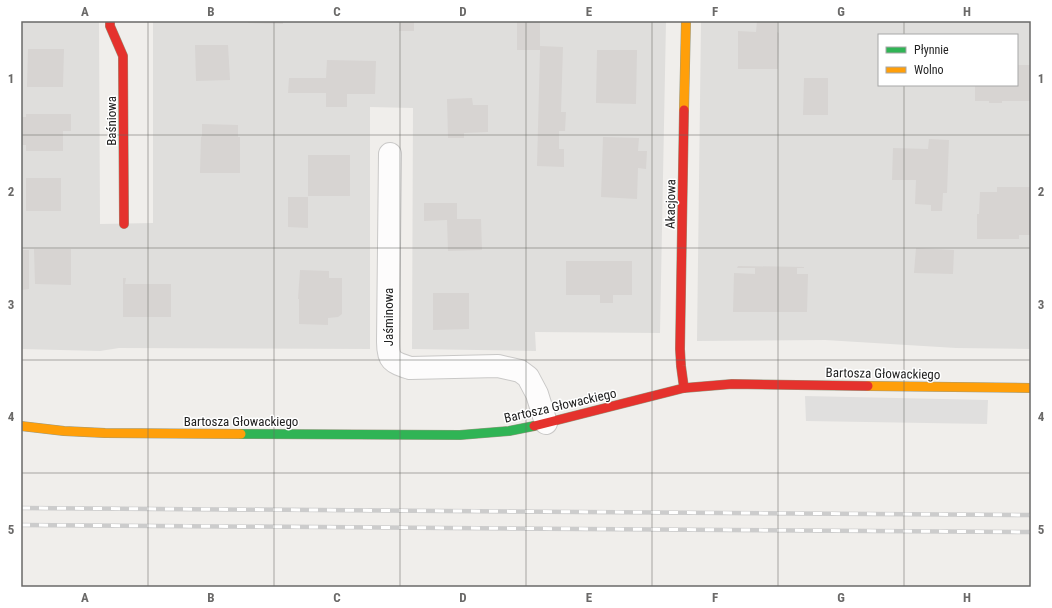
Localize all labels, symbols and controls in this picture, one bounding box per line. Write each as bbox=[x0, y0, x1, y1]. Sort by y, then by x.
text: A bbox=[81, 4, 89, 19]
text: B bbox=[207, 4, 215, 19]
text: C bbox=[333, 4, 341, 19]
text: D bbox=[459, 4, 467, 19]
text: E bbox=[586, 4, 593, 19]
text: F bbox=[712, 4, 718, 19]
text: G bbox=[837, 4, 845, 19]
text: H bbox=[963, 4, 971, 19]
legend bbox=[878, 34, 1018, 86]
text: Płynnie bbox=[914, 43, 949, 57]
text: Wolno bbox=[914, 63, 944, 77]
text: 1 bbox=[8, 71, 14, 86]
text: 1 bbox=[1038, 71, 1044, 86]
street label: Baśniowa bbox=[104, 96, 119, 146]
street label: Akacjowa bbox=[663, 179, 678, 229]
text: 2 bbox=[8, 184, 15, 199]
text: 2 bbox=[1038, 184, 1045, 199]
street label: Jaśminowa bbox=[381, 288, 396, 346]
text: 3 bbox=[8, 297, 14, 312]
text: 3 bbox=[1038, 297, 1044, 312]
street label: Bartosza Głowackiego bbox=[826, 365, 940, 382]
street label: Bartosza Głowackiego bbox=[503, 385, 618, 426]
text: 4 bbox=[8, 409, 15, 424]
text: 4 bbox=[1038, 409, 1045, 424]
street label: Bartosza Głowackiego bbox=[184, 414, 298, 429]
text: 5 bbox=[8, 522, 15, 537]
text: 5 bbox=[1038, 522, 1045, 537]
text: A bbox=[81, 590, 89, 605]
text: B bbox=[207, 590, 215, 605]
text: C bbox=[333, 590, 341, 605]
text: D bbox=[459, 590, 467, 605]
text: E bbox=[586, 590, 593, 605]
text: F bbox=[712, 590, 718, 605]
text: G bbox=[837, 590, 845, 605]
text: H bbox=[963, 590, 971, 605]

